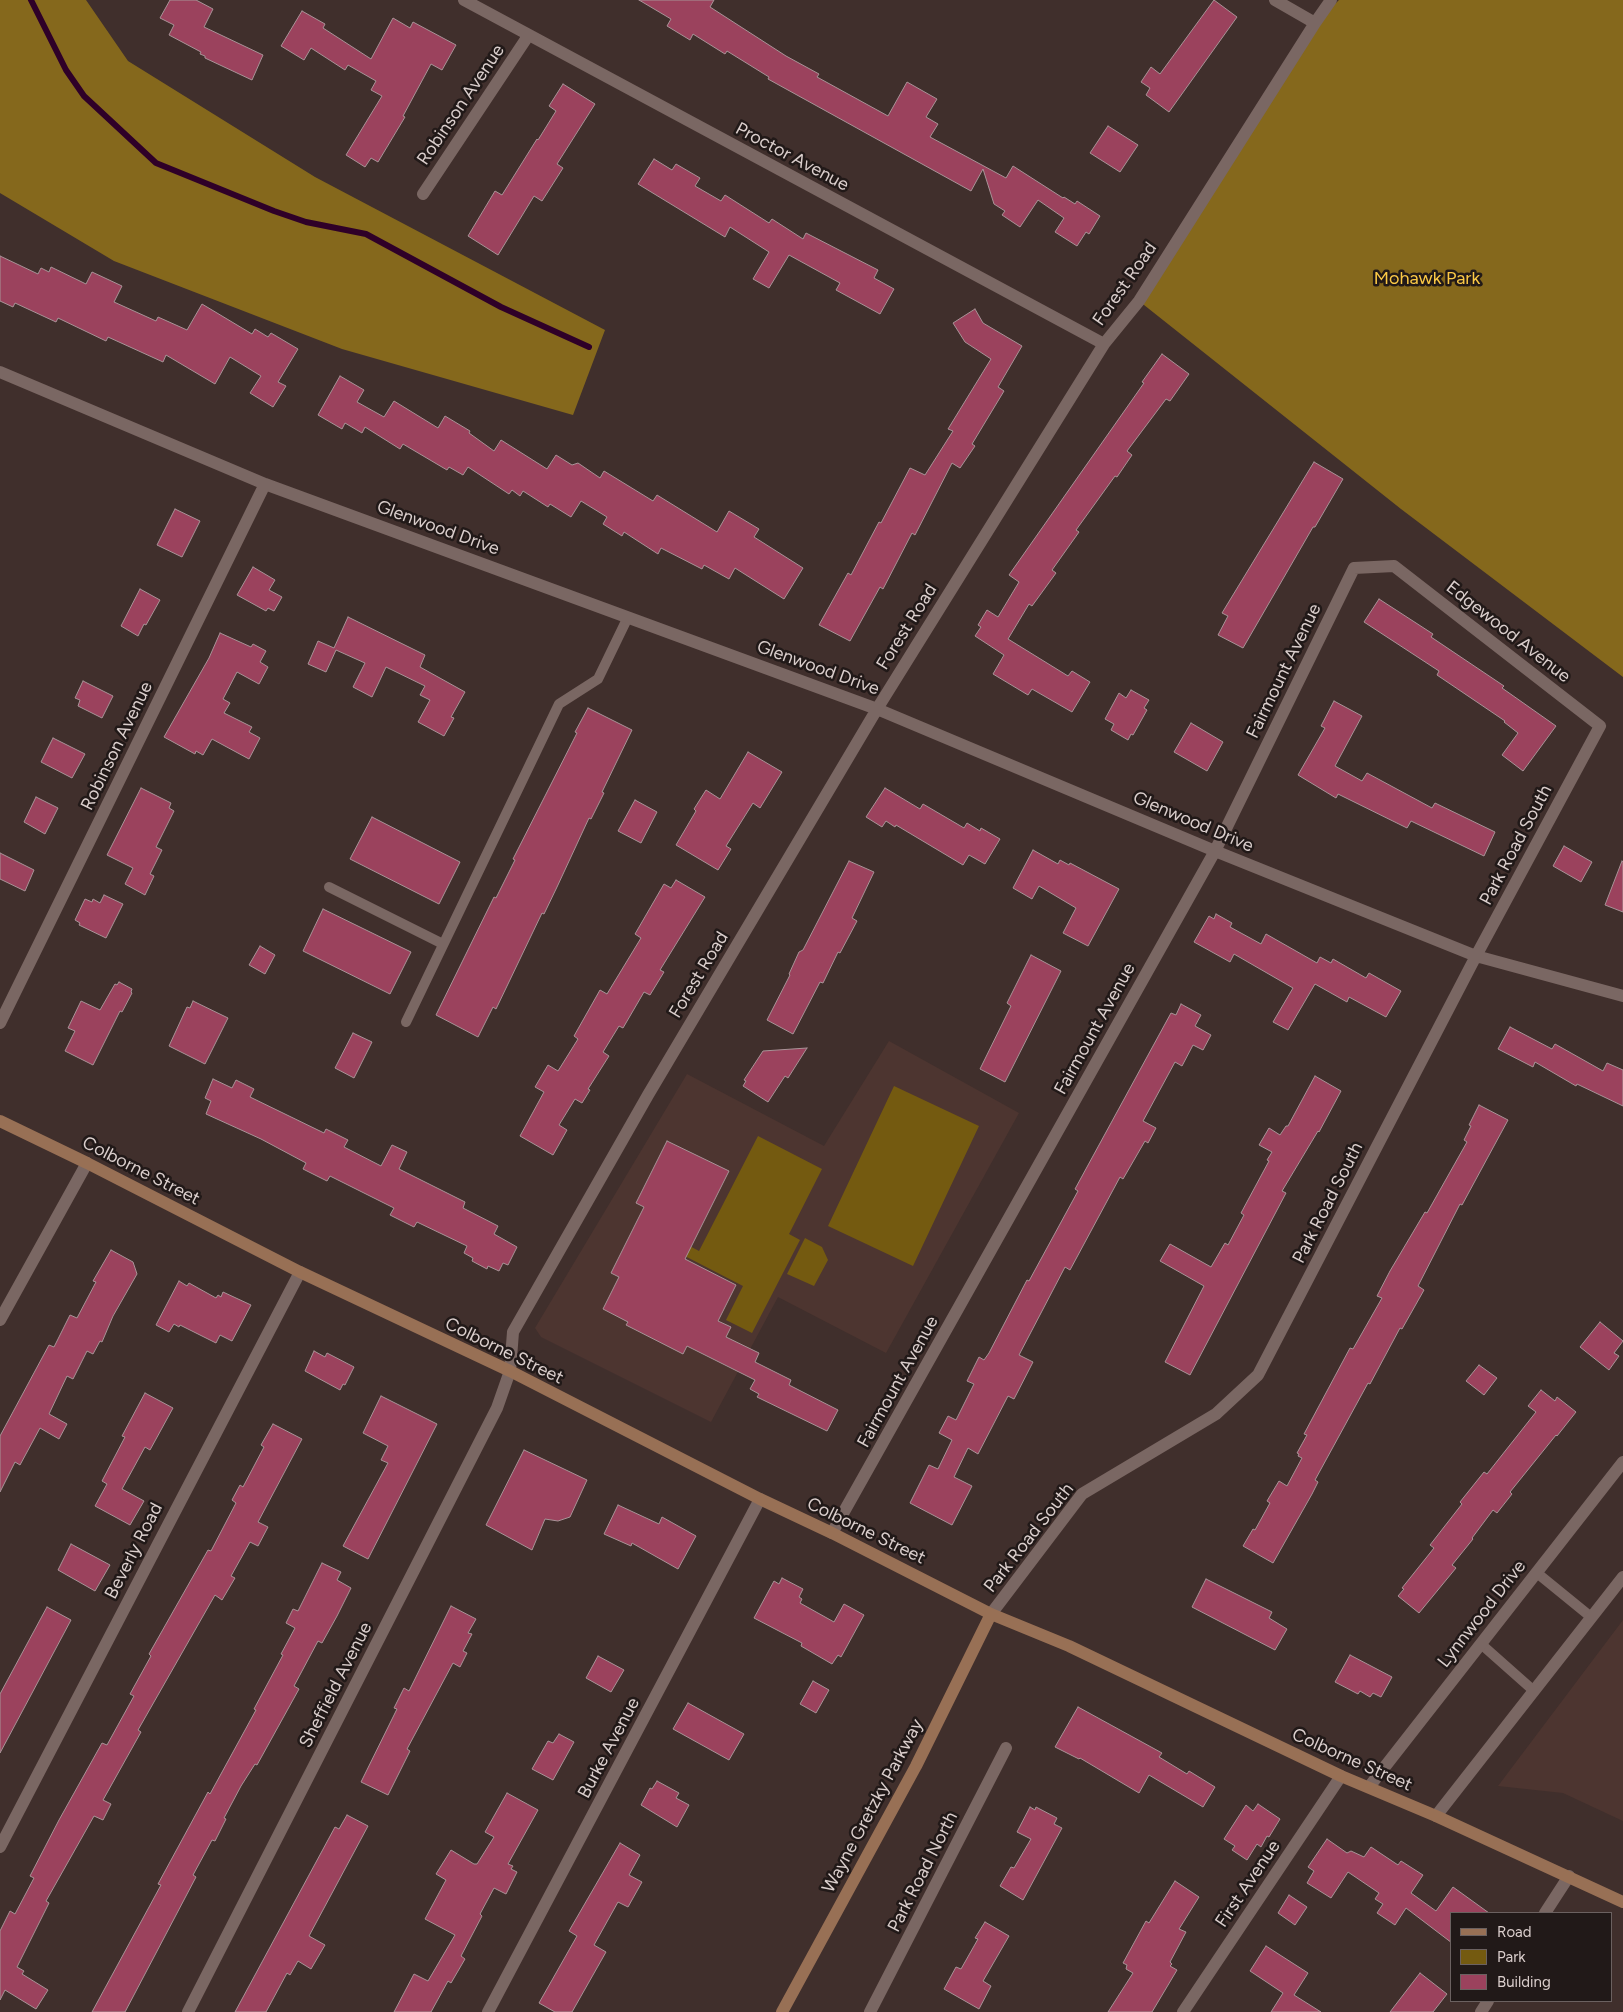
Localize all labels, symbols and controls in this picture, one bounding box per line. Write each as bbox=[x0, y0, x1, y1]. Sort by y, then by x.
street label: Robinson Avenue bbox=[413, 41, 509, 169]
street label: Proctor Avenue bbox=[732, 118, 852, 196]
street label: Forest Road bbox=[1088, 238, 1162, 330]
park label: Mohawk Park bbox=[1374, 268, 1480, 290]
street label: Glenwood Drive bbox=[374, 496, 502, 560]
street label: Edgewood Avenue bbox=[1441, 577, 1575, 687]
street label: Forest Road bbox=[872, 580, 942, 674]
street label: Fairmount Avenue bbox=[1242, 600, 1326, 742]
street label: Glenwood Drive bbox=[754, 636, 882, 700]
street label: Robinson Avenue bbox=[76, 678, 158, 814]
street label: Park Road South bbox=[1475, 781, 1557, 909]
street label: Glenwood Drive bbox=[1130, 787, 1256, 857]
street label: Forest Road bbox=[665, 928, 733, 1022]
street label: Fairmount Avenue bbox=[1050, 959, 1140, 1099]
street label: Colborne Street bbox=[79, 1132, 203, 1210]
street label: Park Road South bbox=[1288, 1139, 1368, 1267]
street label: Fairmount Avenue bbox=[853, 1312, 943, 1452]
street label: Colborne Street bbox=[441, 1313, 567, 1389]
street label: Park Road South bbox=[980, 1479, 1078, 1597]
street label: Colborne Street bbox=[803, 1493, 929, 1569]
street label: Beverly Road bbox=[101, 1499, 167, 1603]
street label: Lynnwood Drive bbox=[1433, 1556, 1531, 1672]
street label: Sheffield Avenue bbox=[295, 1619, 377, 1751]
street label: Burke Avenue bbox=[573, 1694, 645, 1802]
street label: Wayne Gretzky Parkway bbox=[818, 1715, 928, 1897]
street label: Colborne Street bbox=[1289, 1724, 1415, 1796]
street label: Park Road North bbox=[883, 1808, 963, 1936]
street label: First Avenue bbox=[1211, 1836, 1285, 1932]
legend bbox=[1450, 1912, 1613, 2002]
text: Road bbox=[1497, 1923, 1532, 1941]
text: Park bbox=[1497, 1948, 1526, 1966]
text: Building bbox=[1497, 1973, 1551, 1991]

